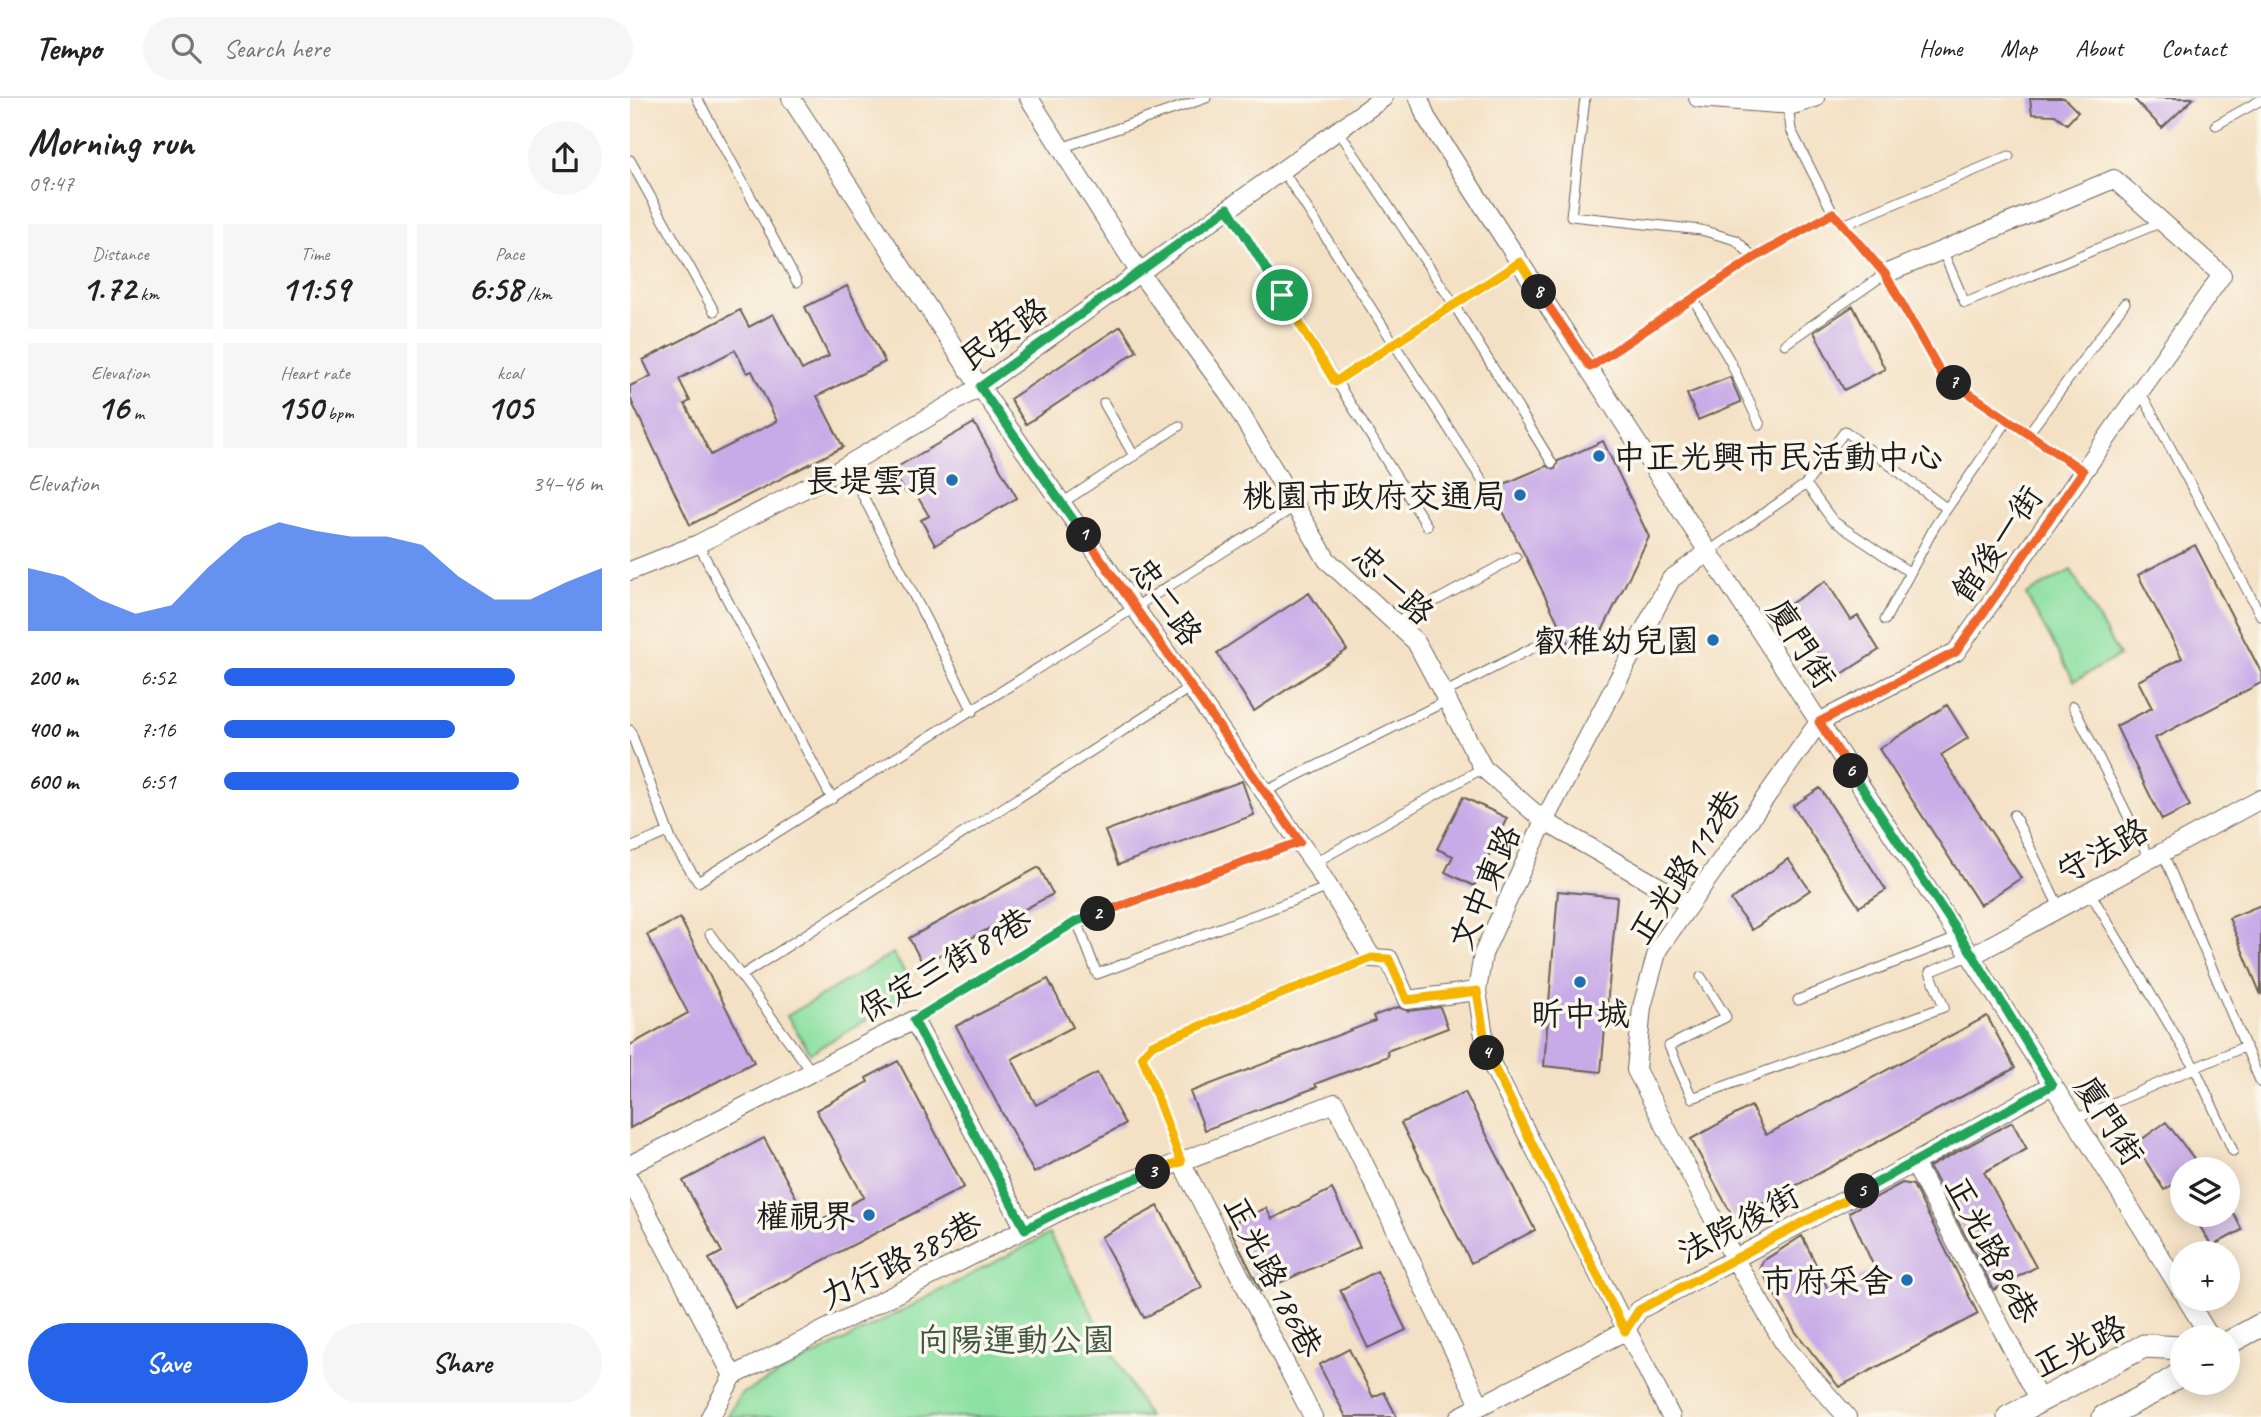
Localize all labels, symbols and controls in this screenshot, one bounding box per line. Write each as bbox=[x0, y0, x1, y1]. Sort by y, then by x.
search box bbox=[143, 17, 633, 80]
text: Tempo bbox=[35, 27, 101, 69]
icon: search bbox=[167, 29, 205, 67]
text: Search here bbox=[223, 32, 329, 65]
text: Home bbox=[1919, 33, 1962, 63]
text: Map bbox=[2000, 33, 2037, 63]
text: About bbox=[2075, 33, 2123, 63]
text: Contact bbox=[2161, 33, 2226, 63]
text: Morning run bbox=[28, 119, 194, 166]
button: share bbox=[528, 121, 602, 195]
text: 09:47 bbox=[28, 169, 74, 198]
text: Distance bbox=[92, 242, 149, 266]
text: Time bbox=[300, 242, 330, 266]
text: Pace bbox=[495, 242, 524, 266]
pin bbox=[1252, 265, 1312, 325]
text: 1.72 bbox=[82, 266, 136, 311]
text: 11:59 bbox=[281, 266, 349, 311]
text: 6:58 bbox=[468, 266, 522, 311]
pin: 8 bbox=[1522, 274, 1556, 310]
icon: arrive bbox=[1263, 276, 1301, 314]
text: 8 bbox=[1534, 279, 1543, 303]
text: km bbox=[136, 282, 159, 306]
text: /km bbox=[522, 282, 552, 306]
street label: 民安路 bbox=[951, 288, 1056, 379]
text: Elevation bbox=[91, 361, 150, 385]
text: Heart rate bbox=[280, 361, 350, 385]
text: kcal bbox=[497, 361, 522, 385]
pin: 7 bbox=[1936, 366, 1972, 400]
text: 7 bbox=[1949, 370, 1958, 394]
text: 16 bbox=[97, 385, 129, 430]
text: 150 bbox=[276, 385, 323, 430]
text: 105 bbox=[486, 385, 533, 430]
text: m bbox=[129, 401, 144, 425]
text: bpm bbox=[323, 401, 354, 425]
place label: 中正光興市民活動中心 bbox=[1613, 436, 1943, 478]
marker: 中正光興市民活動中心 bbox=[1591, 448, 1607, 464]
place label: 長堤雲頂 bbox=[806, 460, 938, 502]
text: Elevation bbox=[28, 469, 99, 498]
text: 34–46 m bbox=[532, 469, 602, 498]
marker: 長堤雲頂 bbox=[944, 472, 960, 488]
place label: 桃園市政府交通局 bbox=[1242, 475, 1506, 517]
street label: 館後一街 bbox=[1942, 477, 2052, 610]
marker: 桃園市政府交通局 bbox=[1512, 487, 1528, 503]
pin: 1 bbox=[1066, 518, 1102, 552]
text: 1 bbox=[1079, 522, 1088, 546]
street label: 忠一路 bbox=[1343, 535, 1444, 634]
street label: 忠二路 bbox=[1121, 549, 1212, 654]
street label: 廈門街 bbox=[1757, 591, 1846, 696]
place label: 叡稚幼兒園 bbox=[1534, 620, 1699, 662]
marker: 叡稚幼兒園 bbox=[1705, 632, 1721, 648]
text: 200 m bbox=[28, 663, 78, 692]
text: 6:52 bbox=[140, 663, 176, 692]
text: 400 m bbox=[28, 715, 78, 744]
text: 7:16 bbox=[140, 715, 176, 744]
pin: 6 bbox=[1834, 754, 1868, 788]
text: 6 bbox=[1846, 758, 1855, 782]
text: 600 m bbox=[28, 767, 78, 796]
text: 6:51 bbox=[140, 767, 176, 796]
street label: 正光路112巷 bbox=[1619, 781, 1751, 952]
street label: 守法路 bbox=[2049, 809, 2156, 893]
street label: 文中東路 bbox=[1440, 818, 1530, 956]
pin: 2 bbox=[1080, 896, 1116, 932]
street label: 保定三街89巷 bbox=[850, 898, 1039, 1032]
text: 2 bbox=[1093, 901, 1102, 925]
marker: 昕中城 bbox=[1572, 974, 1588, 990]
place label: 昕中城 bbox=[1531, 993, 1630, 1035]
pin: 4 bbox=[1470, 1035, 1504, 1070]
text: 4 bbox=[1482, 1040, 1491, 1064]
street label: 廈門街 bbox=[2065, 1068, 2154, 1173]
pin: 3 bbox=[1135, 1154, 1170, 1190]
map controls bbox=[2170, 1157, 2240, 1395]
button: layers bbox=[2170, 1157, 2240, 1227]
text: 3 bbox=[1148, 1159, 1157, 1183]
street label: 正光路86巷 bbox=[1936, 1168, 2049, 1331]
street label: 法院後街 bbox=[1670, 1174, 1807, 1273]
pin: 5 bbox=[1844, 1174, 1880, 1208]
text: 5 bbox=[1857, 1178, 1866, 1202]
street label: 正光路186巷 bbox=[1214, 1188, 1332, 1365]
place label: 權視界 bbox=[756, 1195, 855, 1237]
street label: 力行路385巷 bbox=[812, 1201, 989, 1319]
marker: 權視界 bbox=[861, 1207, 877, 1223]
button: + bbox=[2170, 1241, 2240, 1311]
place label: 市府采舍 bbox=[1761, 1260, 1893, 1302]
marker: 市府采舍 bbox=[1899, 1272, 1915, 1288]
street label: 正光路 bbox=[2026, 1305, 2133, 1386]
park label: 向陽運動公園 bbox=[917, 1319, 1115, 1361]
button: Save bbox=[28, 1323, 308, 1403]
button: Share bbox=[322, 1323, 602, 1403]
button: − bbox=[2170, 1325, 2240, 1395]

